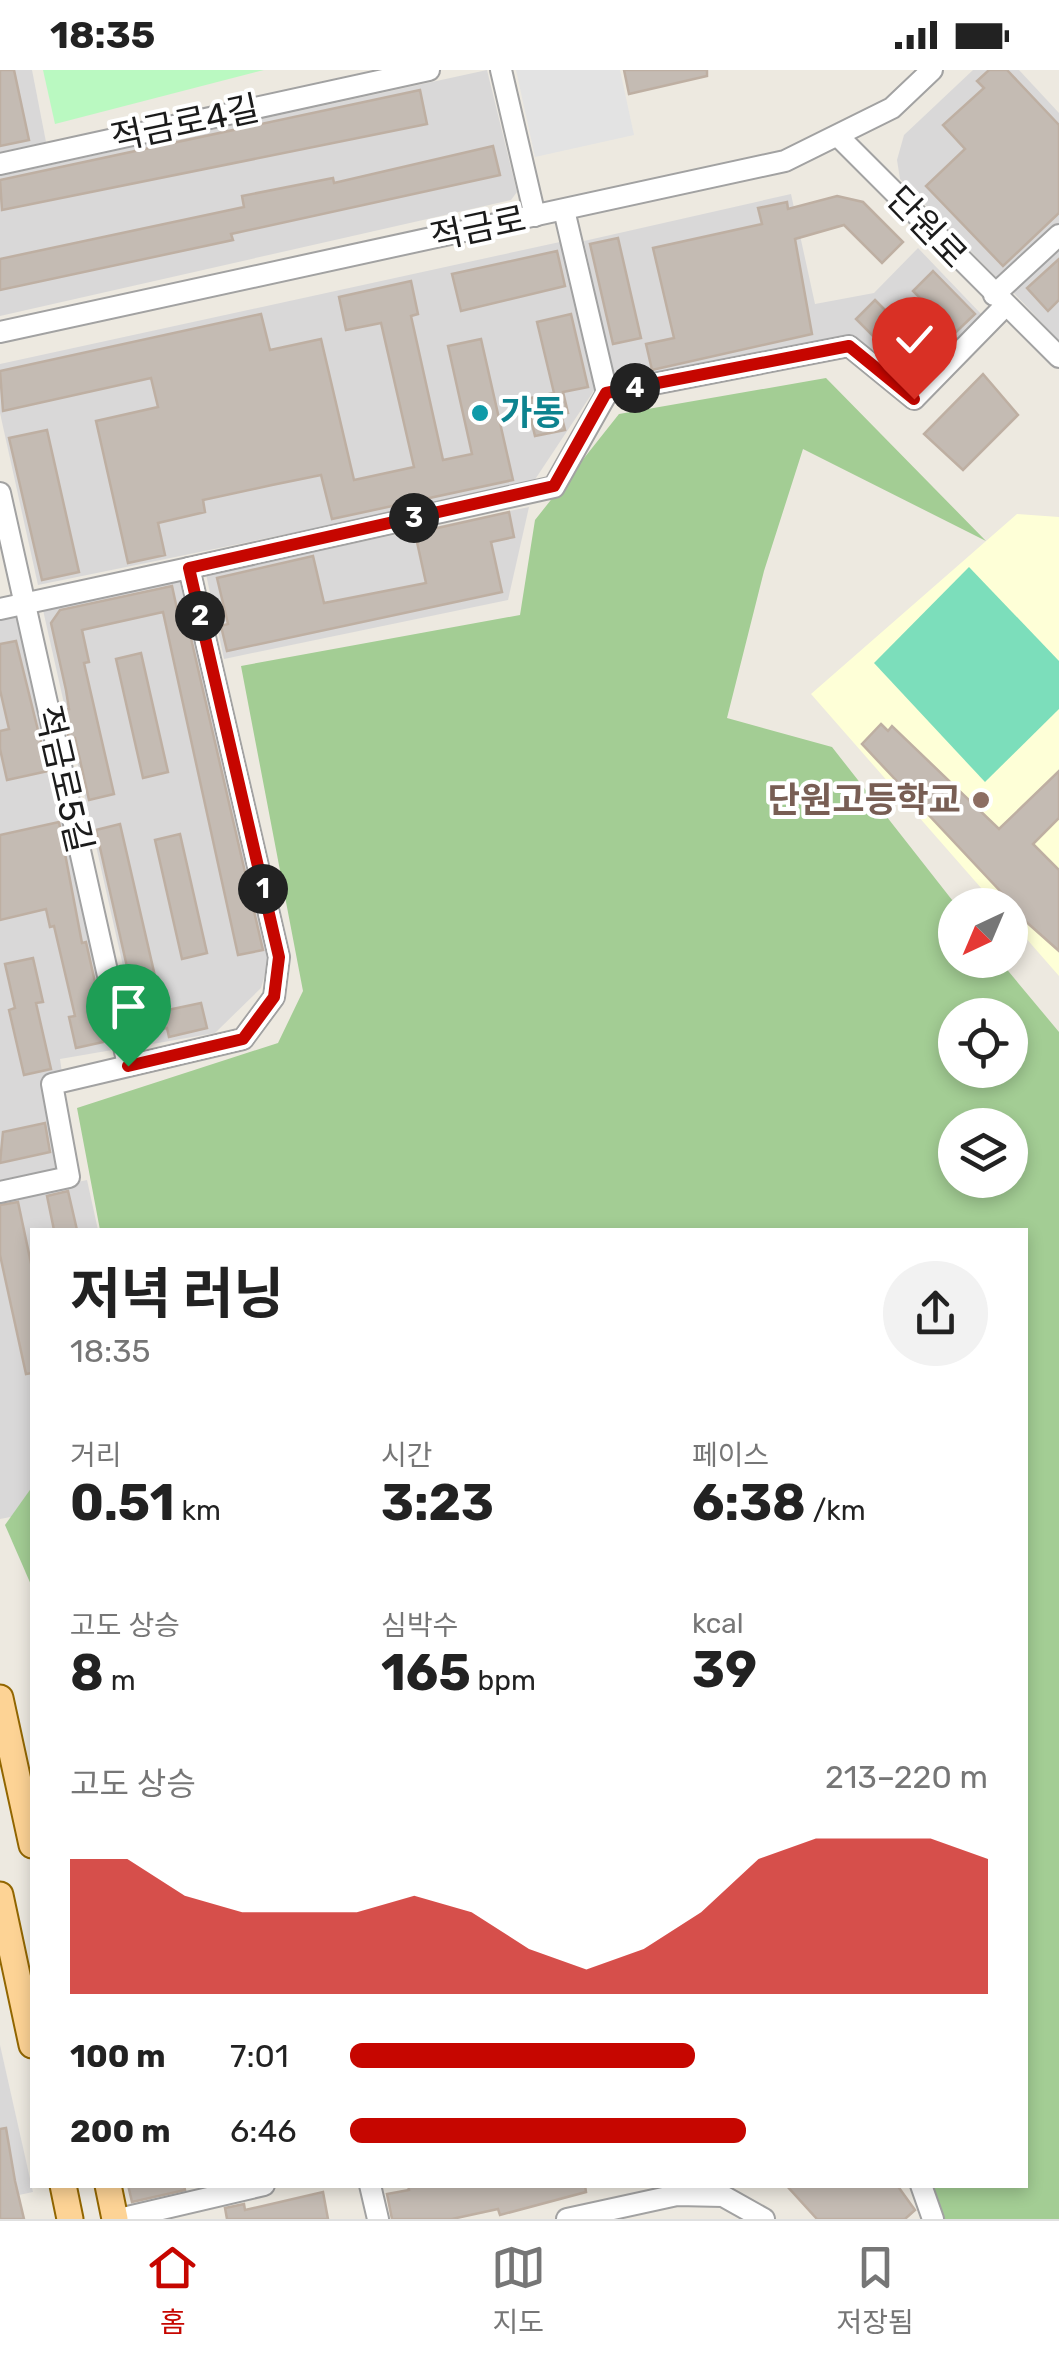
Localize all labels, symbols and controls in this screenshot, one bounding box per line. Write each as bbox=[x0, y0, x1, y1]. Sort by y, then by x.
text: 18:35 bbox=[50, 12, 155, 58]
street label: 적금로4길 bbox=[107, 87, 263, 159]
street label: 단원로 bbox=[878, 178, 976, 276]
street label: 적금로 bbox=[426, 197, 530, 259]
pin bbox=[872, 297, 957, 400]
icon: check bbox=[887, 312, 942, 367]
pin: 4 bbox=[610, 363, 660, 413]
text: 4 bbox=[625, 371, 645, 404]
place label: 가동 bbox=[500, 392, 564, 434]
marker: 가동 bbox=[469, 402, 491, 424]
pin: 3 bbox=[389, 493, 439, 543]
text: 3 bbox=[405, 501, 423, 534]
pin: 2 bbox=[175, 591, 225, 641]
text: 2 bbox=[191, 599, 209, 632]
street label: 적금로5길 bbox=[27, 701, 101, 857]
place label: 단원고등학교 bbox=[768, 779, 961, 821]
marker: 단원고등학교 bbox=[970, 789, 992, 811]
pin: 1 bbox=[238, 864, 288, 914]
text: 1 bbox=[256, 872, 270, 905]
north arrow bbox=[938, 888, 1028, 978]
map controls bbox=[938, 888, 1028, 1198]
pin bbox=[86, 964, 171, 1067]
icon: arrive bbox=[101, 979, 156, 1034]
button: locate bbox=[938, 998, 1028, 1088]
button: layers bbox=[938, 1108, 1028, 1198]
button: share bbox=[883, 1261, 988, 1366]
text: 저녁 러닝 bbox=[70, 1262, 284, 1327]
text: 18:35 bbox=[70, 1332, 150, 1370]
text: 거리 bbox=[70, 1439, 122, 1472]
text: 시간 bbox=[381, 1439, 433, 1472]
text: 페이스 bbox=[692, 1439, 769, 1472]
text: 0.51 bbox=[70, 1473, 175, 1533]
text: 3:23 bbox=[381, 1473, 494, 1533]
text: 6:38 bbox=[692, 1473, 806, 1533]
text: km bbox=[175, 1494, 221, 1527]
text: /km bbox=[806, 1494, 866, 1527]
text: kcal bbox=[692, 1607, 743, 1640]
text: 고도 상승 bbox=[70, 1609, 180, 1642]
text: 심박수 bbox=[381, 1609, 458, 1642]
text: 39 bbox=[692, 1640, 757, 1700]
text: 8 bbox=[70, 1643, 104, 1703]
text: 165 bbox=[381, 1643, 471, 1703]
text: m bbox=[104, 1664, 136, 1697]
text: bpm bbox=[471, 1664, 536, 1697]
text: 213–220 m bbox=[825, 1758, 988, 1796]
text: 고도 상승 bbox=[70, 1765, 196, 1803]
text: 100 m bbox=[70, 2037, 166, 2075]
text: 7:01 bbox=[230, 2037, 289, 2075]
text: 200 m bbox=[70, 2112, 170, 2150]
text: 6:46 bbox=[230, 2112, 297, 2150]
tab: 홈 bbox=[145, 2240, 200, 2340]
tab: 지도 bbox=[491, 2240, 546, 2340]
tab: 저장됨 bbox=[836, 2240, 914, 2340]

